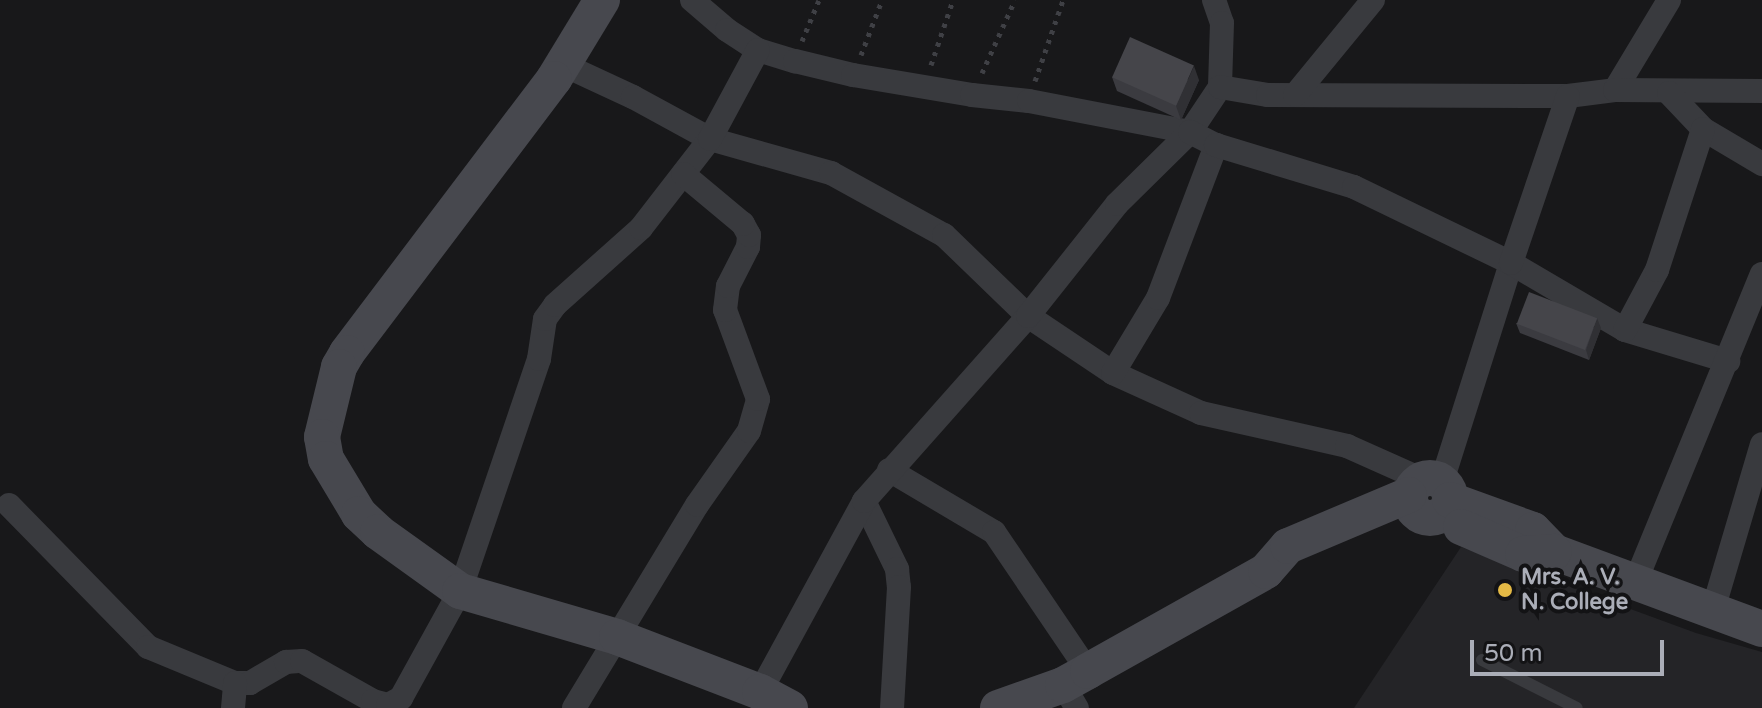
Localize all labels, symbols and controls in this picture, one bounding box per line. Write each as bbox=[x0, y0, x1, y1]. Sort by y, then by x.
place label: Mrs. A. V. N. College bbox=[1521, 564, 1628, 616]
marker: Mrs. A. V. N. College bbox=[1496, 581, 1514, 599]
scale bar bbox=[1474, 624, 1668, 674]
text: 50 m bbox=[1484, 639, 1542, 668]

